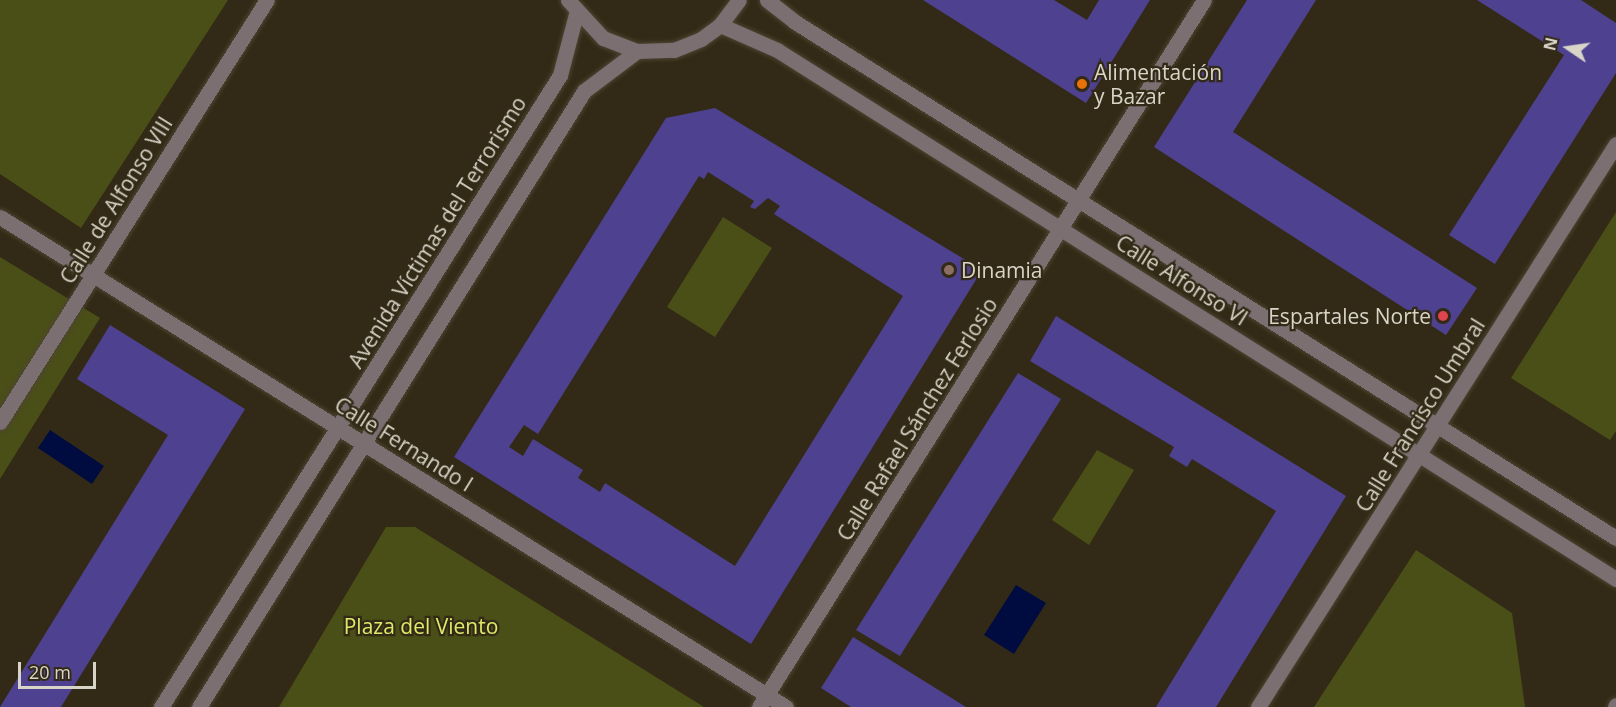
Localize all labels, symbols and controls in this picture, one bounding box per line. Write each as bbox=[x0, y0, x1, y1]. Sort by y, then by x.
north arrow bbox=[1538, 18, 1598, 78]
text: N bbox=[1538, 35, 1563, 53]
place label: Alimentación y Bazar bbox=[1094, 59, 1222, 109]
marker: Alimentación y Bazar bbox=[1075, 77, 1089, 91]
street label: Avenida Víctimas del Terrorismo bbox=[343, 92, 531, 372]
street label: Calle de Alfonso VIII bbox=[54, 112, 178, 288]
street label: Calle Alfonso VI bbox=[1112, 229, 1252, 331]
place label: Dinamia bbox=[961, 257, 1042, 283]
marker: Dinamia bbox=[942, 263, 956, 277]
street label: Calle Rafael Sánchez Ferlosio bbox=[832, 293, 1002, 545]
place label: Espartales Norte bbox=[1268, 303, 1431, 329]
marker: Espartales Norte bbox=[1436, 309, 1450, 323]
street label: Calle Francisco Umbral bbox=[1350, 314, 1490, 516]
street label: Calle Fernando I bbox=[330, 391, 478, 497]
park label: Plaza del Viento bbox=[344, 613, 498, 639]
scale bar bbox=[21, 650, 99, 688]
text: 20 m bbox=[29, 660, 71, 684]

